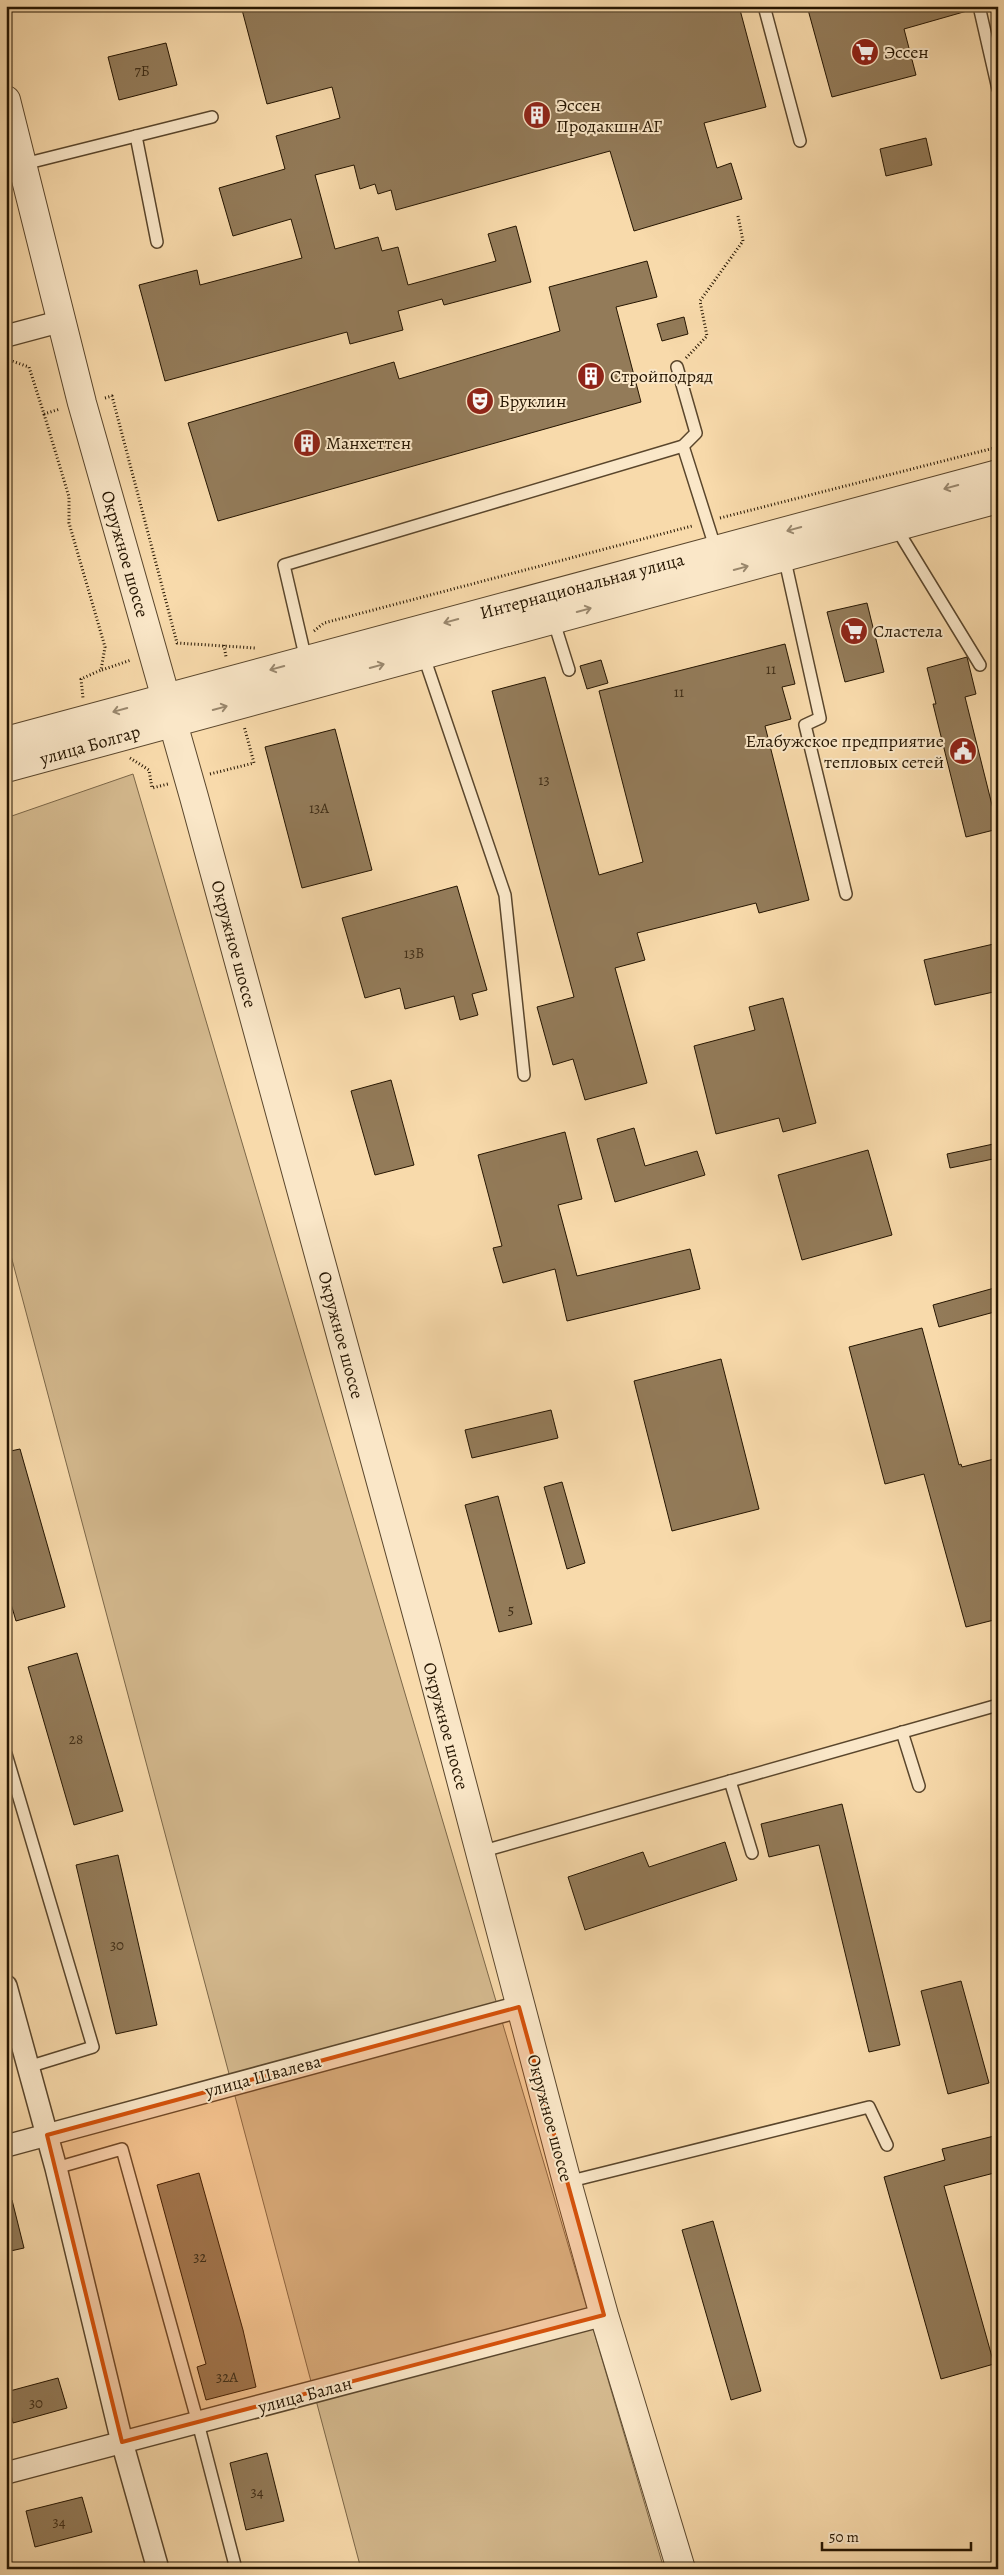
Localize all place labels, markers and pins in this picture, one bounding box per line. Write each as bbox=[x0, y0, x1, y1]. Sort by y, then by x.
supermarket icon: Эссен bbox=[850, 37, 880, 67]
place label: Эссен bbox=[884, 40, 929, 64]
place label: Эссен Продакшн АГ bbox=[556, 93, 662, 138]
building icon: Эссен Продакшн АГ bbox=[522, 100, 552, 130]
building icon: Стройподряд bbox=[576, 361, 606, 391]
place label: Стройподряд bbox=[610, 364, 713, 388]
theatre icon: Бруклин bbox=[465, 386, 495, 416]
place label: Бруклин bbox=[499, 389, 566, 413]
building icon: Манхеттен bbox=[292, 428, 322, 458]
place label: Манхеттен bbox=[326, 431, 411, 455]
supermarket icon: Сластела bbox=[839, 616, 869, 646]
place label: Сластела bbox=[873, 619, 943, 643]
place label: Елабужское предприятие тепловых сетей bbox=[746, 729, 944, 774]
public building icon: Елабужское предприятие тепловых сетей bbox=[948, 736, 978, 766]

